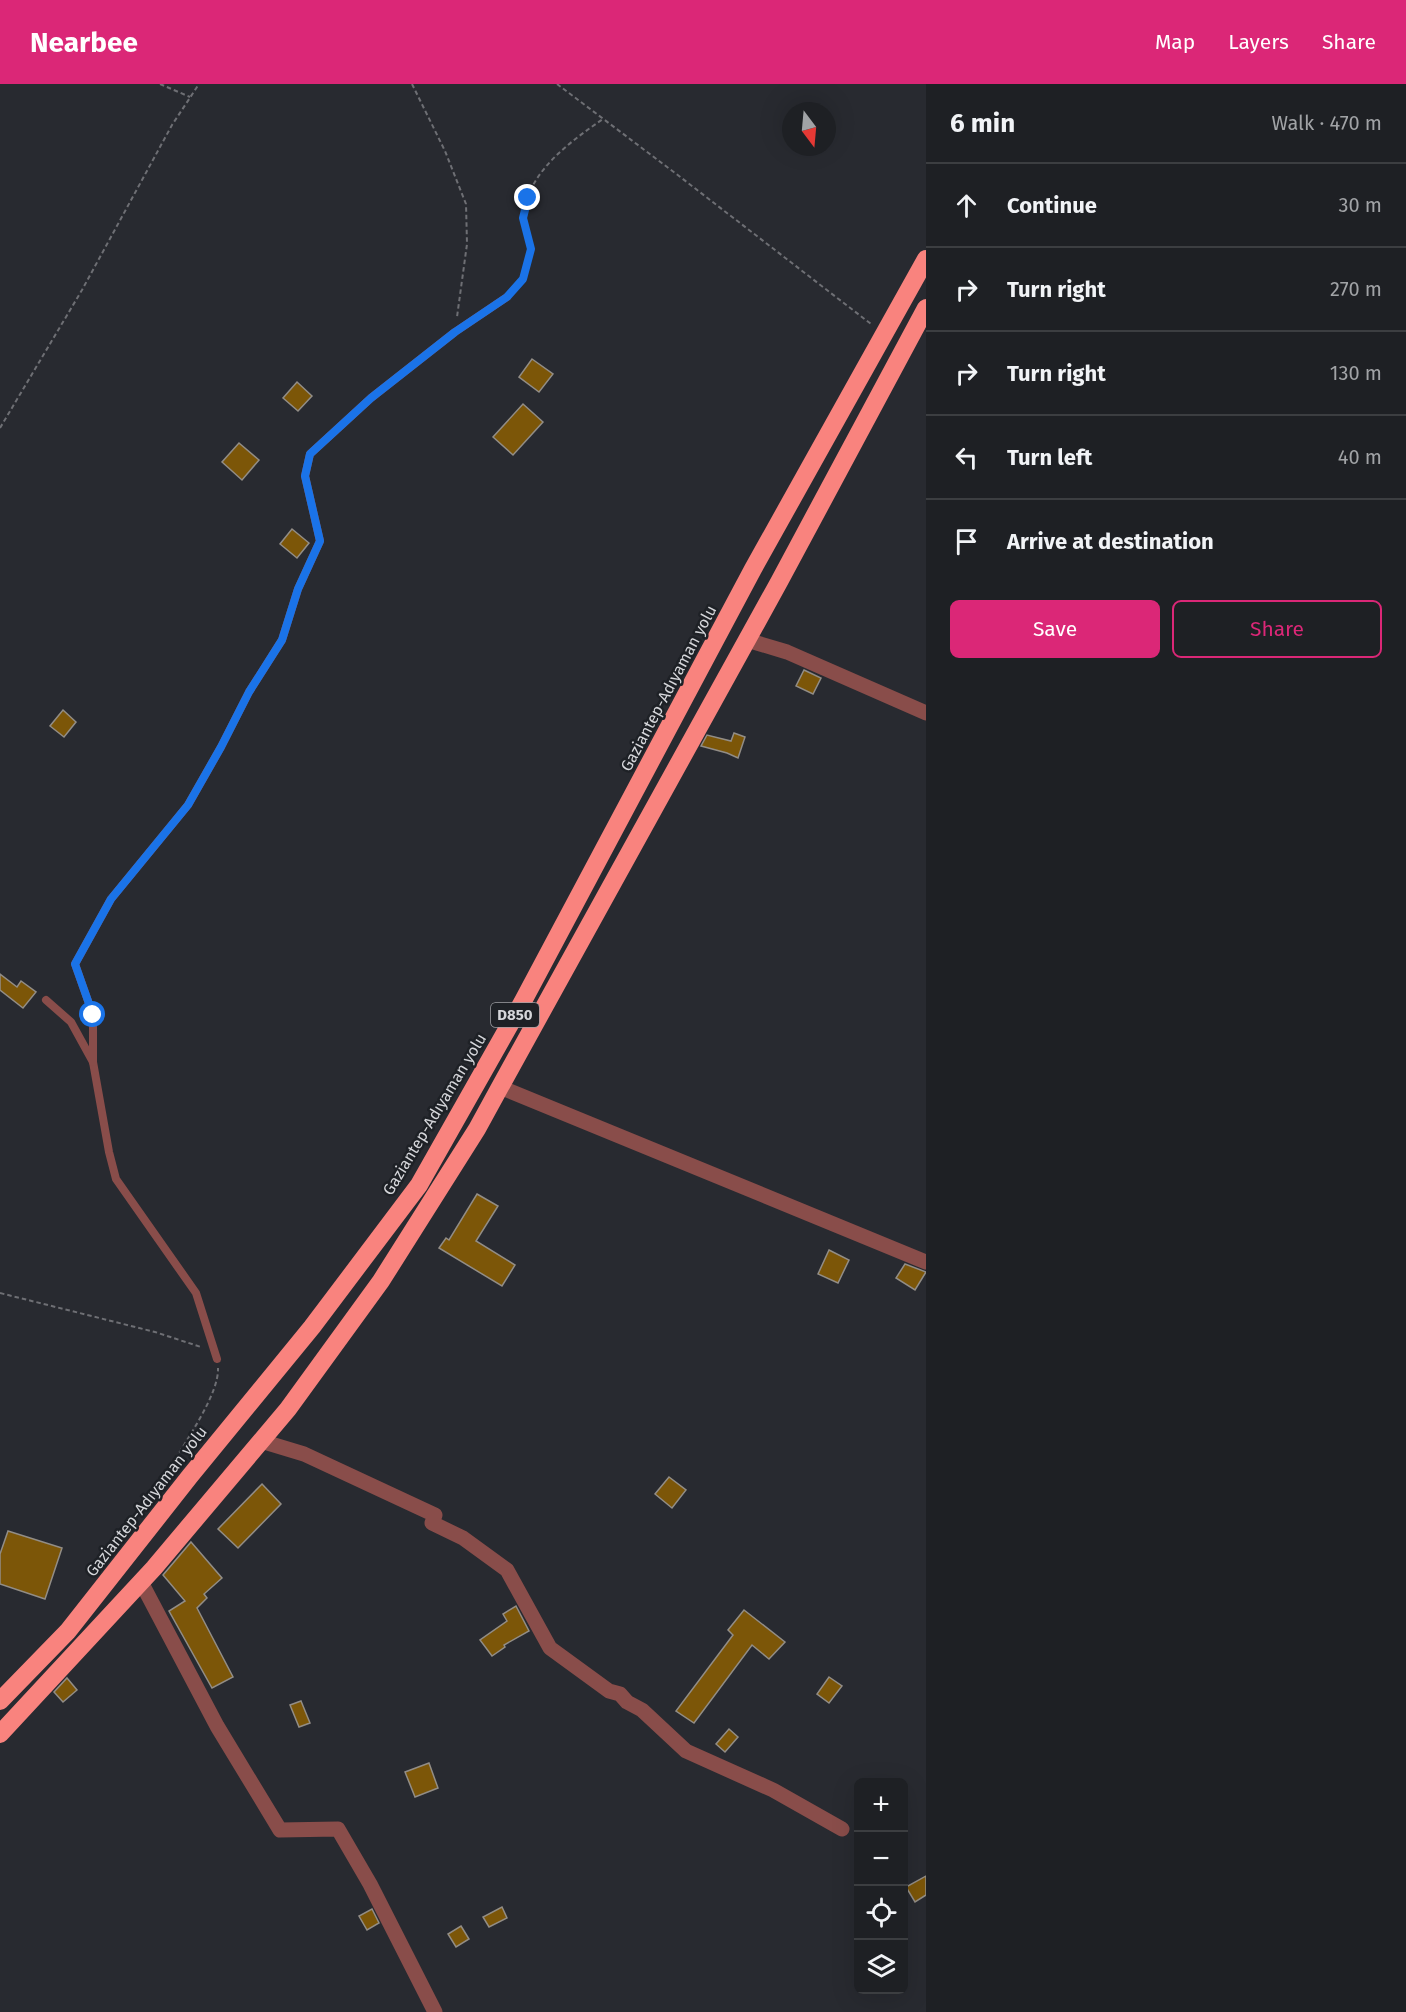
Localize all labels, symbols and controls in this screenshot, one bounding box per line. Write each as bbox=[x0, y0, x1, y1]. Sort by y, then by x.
text: Nearbee bbox=[30, 26, 138, 59]
text: Map bbox=[1155, 29, 1195, 55]
text: Layers bbox=[1228, 29, 1289, 55]
text: Share bbox=[1322, 29, 1376, 55]
north arrow bbox=[782, 102, 836, 156]
text: 6 min bbox=[950, 108, 1015, 139]
text: Walk · 470 m bbox=[1272, 111, 1382, 135]
route end bbox=[514, 184, 540, 210]
icon: ahead bbox=[950, 189, 983, 222]
text: Continue bbox=[1007, 192, 1097, 219]
text: 30 m bbox=[1338, 193, 1382, 217]
icon: right bbox=[950, 273, 983, 306]
text: Turn right bbox=[1007, 276, 1106, 303]
text: 270 m bbox=[1330, 277, 1382, 301]
icon: right bbox=[950, 357, 983, 390]
text: Turn right bbox=[1007, 360, 1106, 387]
text: 130 m bbox=[1330, 361, 1382, 385]
icon: left bbox=[950, 441, 983, 474]
text: Turn left bbox=[1007, 444, 1092, 471]
text: 40 m bbox=[1338, 445, 1382, 469]
icon: arrive bbox=[950, 525, 983, 558]
text: Arrive at destination bbox=[1007, 528, 1214, 555]
button: Save bbox=[950, 600, 1160, 658]
button: Share bbox=[1172, 600, 1382, 658]
street label: Gaziantep-Adıyaman yolu bbox=[617, 602, 720, 774]
route start bbox=[79, 1001, 105, 1027]
road number: D850 bbox=[491, 1003, 539, 1027]
street label: Gaziantep-Adıyaman yolu bbox=[379, 1030, 490, 1199]
street label: Gaziantep-Adıyaman yolu bbox=[82, 1422, 211, 1580]
map controls bbox=[854, 1778, 908, 1994]
button: + bbox=[854, 1778, 908, 1832]
button: − bbox=[854, 1832, 908, 1886]
button: locate bbox=[854, 1886, 908, 1940]
button: layers bbox=[854, 1940, 908, 1994]

